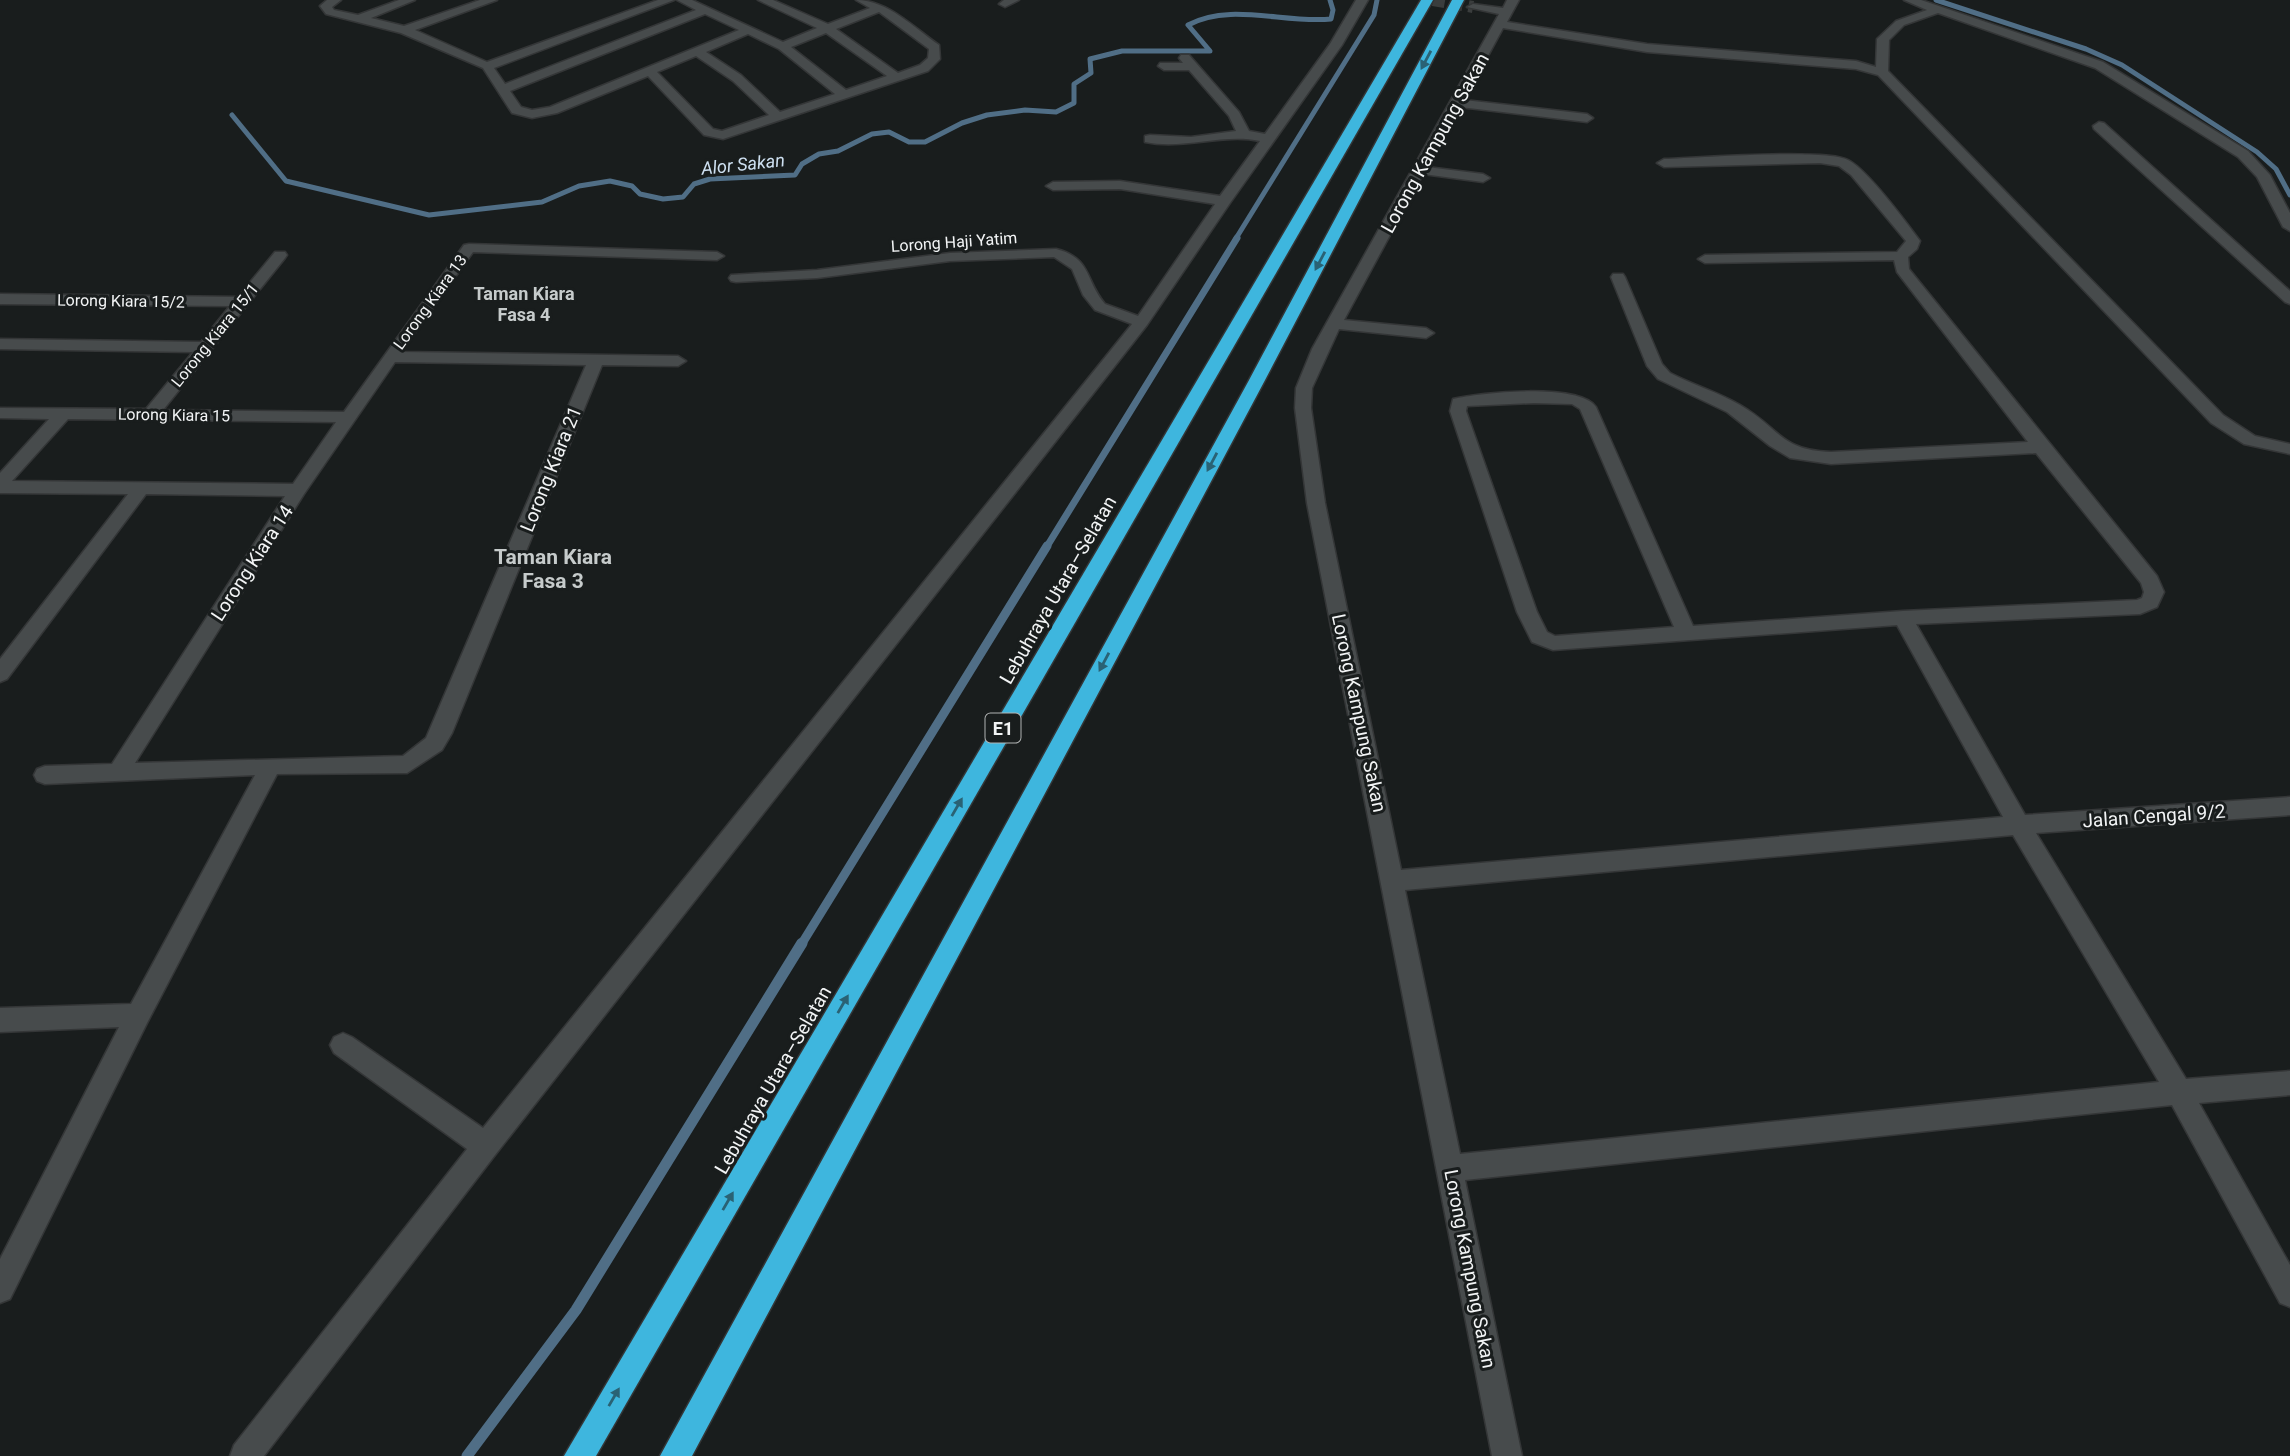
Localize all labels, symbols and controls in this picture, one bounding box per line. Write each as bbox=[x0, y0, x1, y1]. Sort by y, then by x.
street label: Lorong Kampung Sakan bbox=[1376, 49, 1494, 237]
one-way arrow bbox=[1420, 50, 1432, 70]
water label: Alor Sakan bbox=[699, 149, 786, 179]
street label: Lorong Haji Yatim bbox=[890, 228, 1018, 256]
street label: Lorong Kiara 13 bbox=[389, 251, 471, 353]
one-way arrow bbox=[1314, 252, 1326, 272]
street label: Lorong Kiara 15/1 bbox=[167, 279, 263, 391]
district label: Taman Kiara Fasa 4 bbox=[473, 283, 575, 325]
street label: Lorong Kiara 15/2 bbox=[57, 290, 185, 312]
street label: Lorong Kiara 21 bbox=[515, 403, 587, 535]
street label: Lorong Kiara 15 bbox=[118, 405, 230, 425]
one-way arrow bbox=[1207, 452, 1218, 472]
street label: Lebuhraya Utara–Selatan bbox=[995, 492, 1121, 688]
street label: Lorong Kiara 14 bbox=[206, 501, 298, 625]
district label: Taman Kiara Fasa 3 bbox=[494, 545, 612, 593]
street label: Lorong Kampung Sakan bbox=[1327, 612, 1391, 814]
one-way arrow bbox=[1098, 652, 1110, 672]
road number: E1 bbox=[986, 714, 1020, 742]
one-way arrow bbox=[951, 798, 964, 817]
street label: Jalan Cengal 9/2 bbox=[2082, 800, 2226, 832]
street label: Lebuhraya Utara–Selatan bbox=[710, 982, 836, 1178]
one-way arrow bbox=[837, 994, 849, 1014]
street label: Lorong Kampung Sakan bbox=[1439, 1168, 1501, 1370]
one-way arrow bbox=[722, 1191, 735, 1210]
one-way arrow bbox=[608, 1387, 620, 1407]

